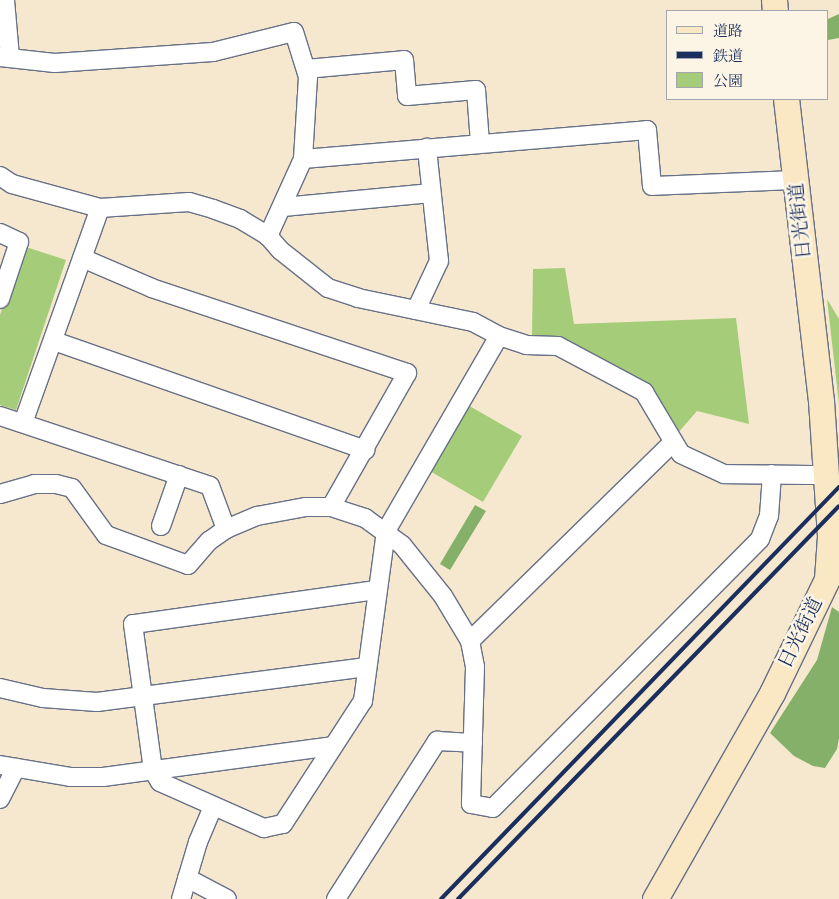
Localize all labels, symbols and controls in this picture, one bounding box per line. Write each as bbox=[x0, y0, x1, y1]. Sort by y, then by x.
legend bbox=[666, 10, 829, 100]
text: 道路 bbox=[713, 22, 743, 41]
text: 鉄道 bbox=[713, 47, 743, 66]
text: 公園 bbox=[713, 72, 743, 91]
street label: 日光街道 bbox=[786, 182, 816, 260]
street label: 日光街道 bbox=[774, 594, 828, 672]

